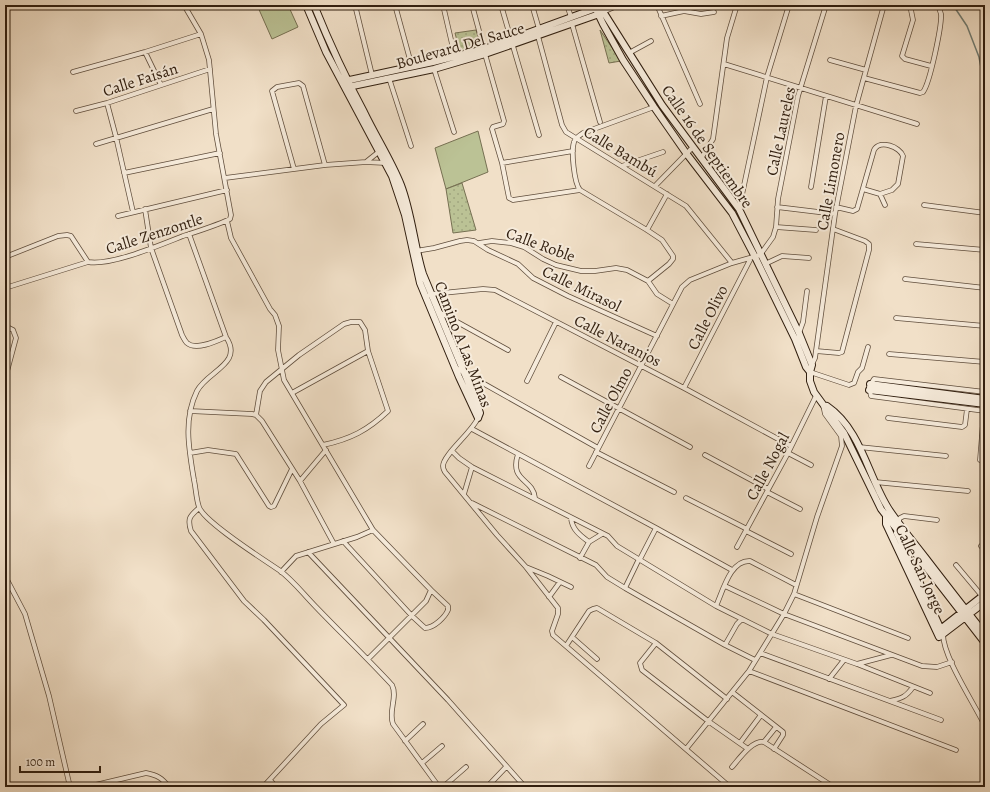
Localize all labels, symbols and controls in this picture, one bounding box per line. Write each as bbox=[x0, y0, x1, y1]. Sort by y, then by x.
street label: Boulevard Del Sauce bbox=[394, 17, 527, 75]
street label: Calle Faisán bbox=[100, 57, 181, 102]
street label: Calle 16 de Septiembre bbox=[656, 81, 758, 213]
street label: Calle Laureles bbox=[761, 85, 801, 178]
street label: Calle Bambú bbox=[579, 121, 662, 183]
street label: Calle Limonero bbox=[812, 130, 850, 232]
street label: Calle Zenzontle bbox=[103, 208, 206, 260]
street label: Calle Roble bbox=[503, 222, 578, 268]
street label: Calle Mirasol bbox=[538, 260, 625, 318]
street label: Camino A Las Minas bbox=[429, 278, 497, 411]
street label: Calle Olivo bbox=[682, 281, 734, 354]
street label: Calle Naranjos bbox=[570, 310, 665, 372]
street label: Calle Olmo bbox=[584, 364, 637, 437]
street label: Calle Nogal bbox=[741, 429, 795, 504]
street label: Calle San Jorge bbox=[890, 521, 951, 618]
scale bar bbox=[20, 748, 100, 774]
text: 100 m bbox=[26, 754, 55, 770]

